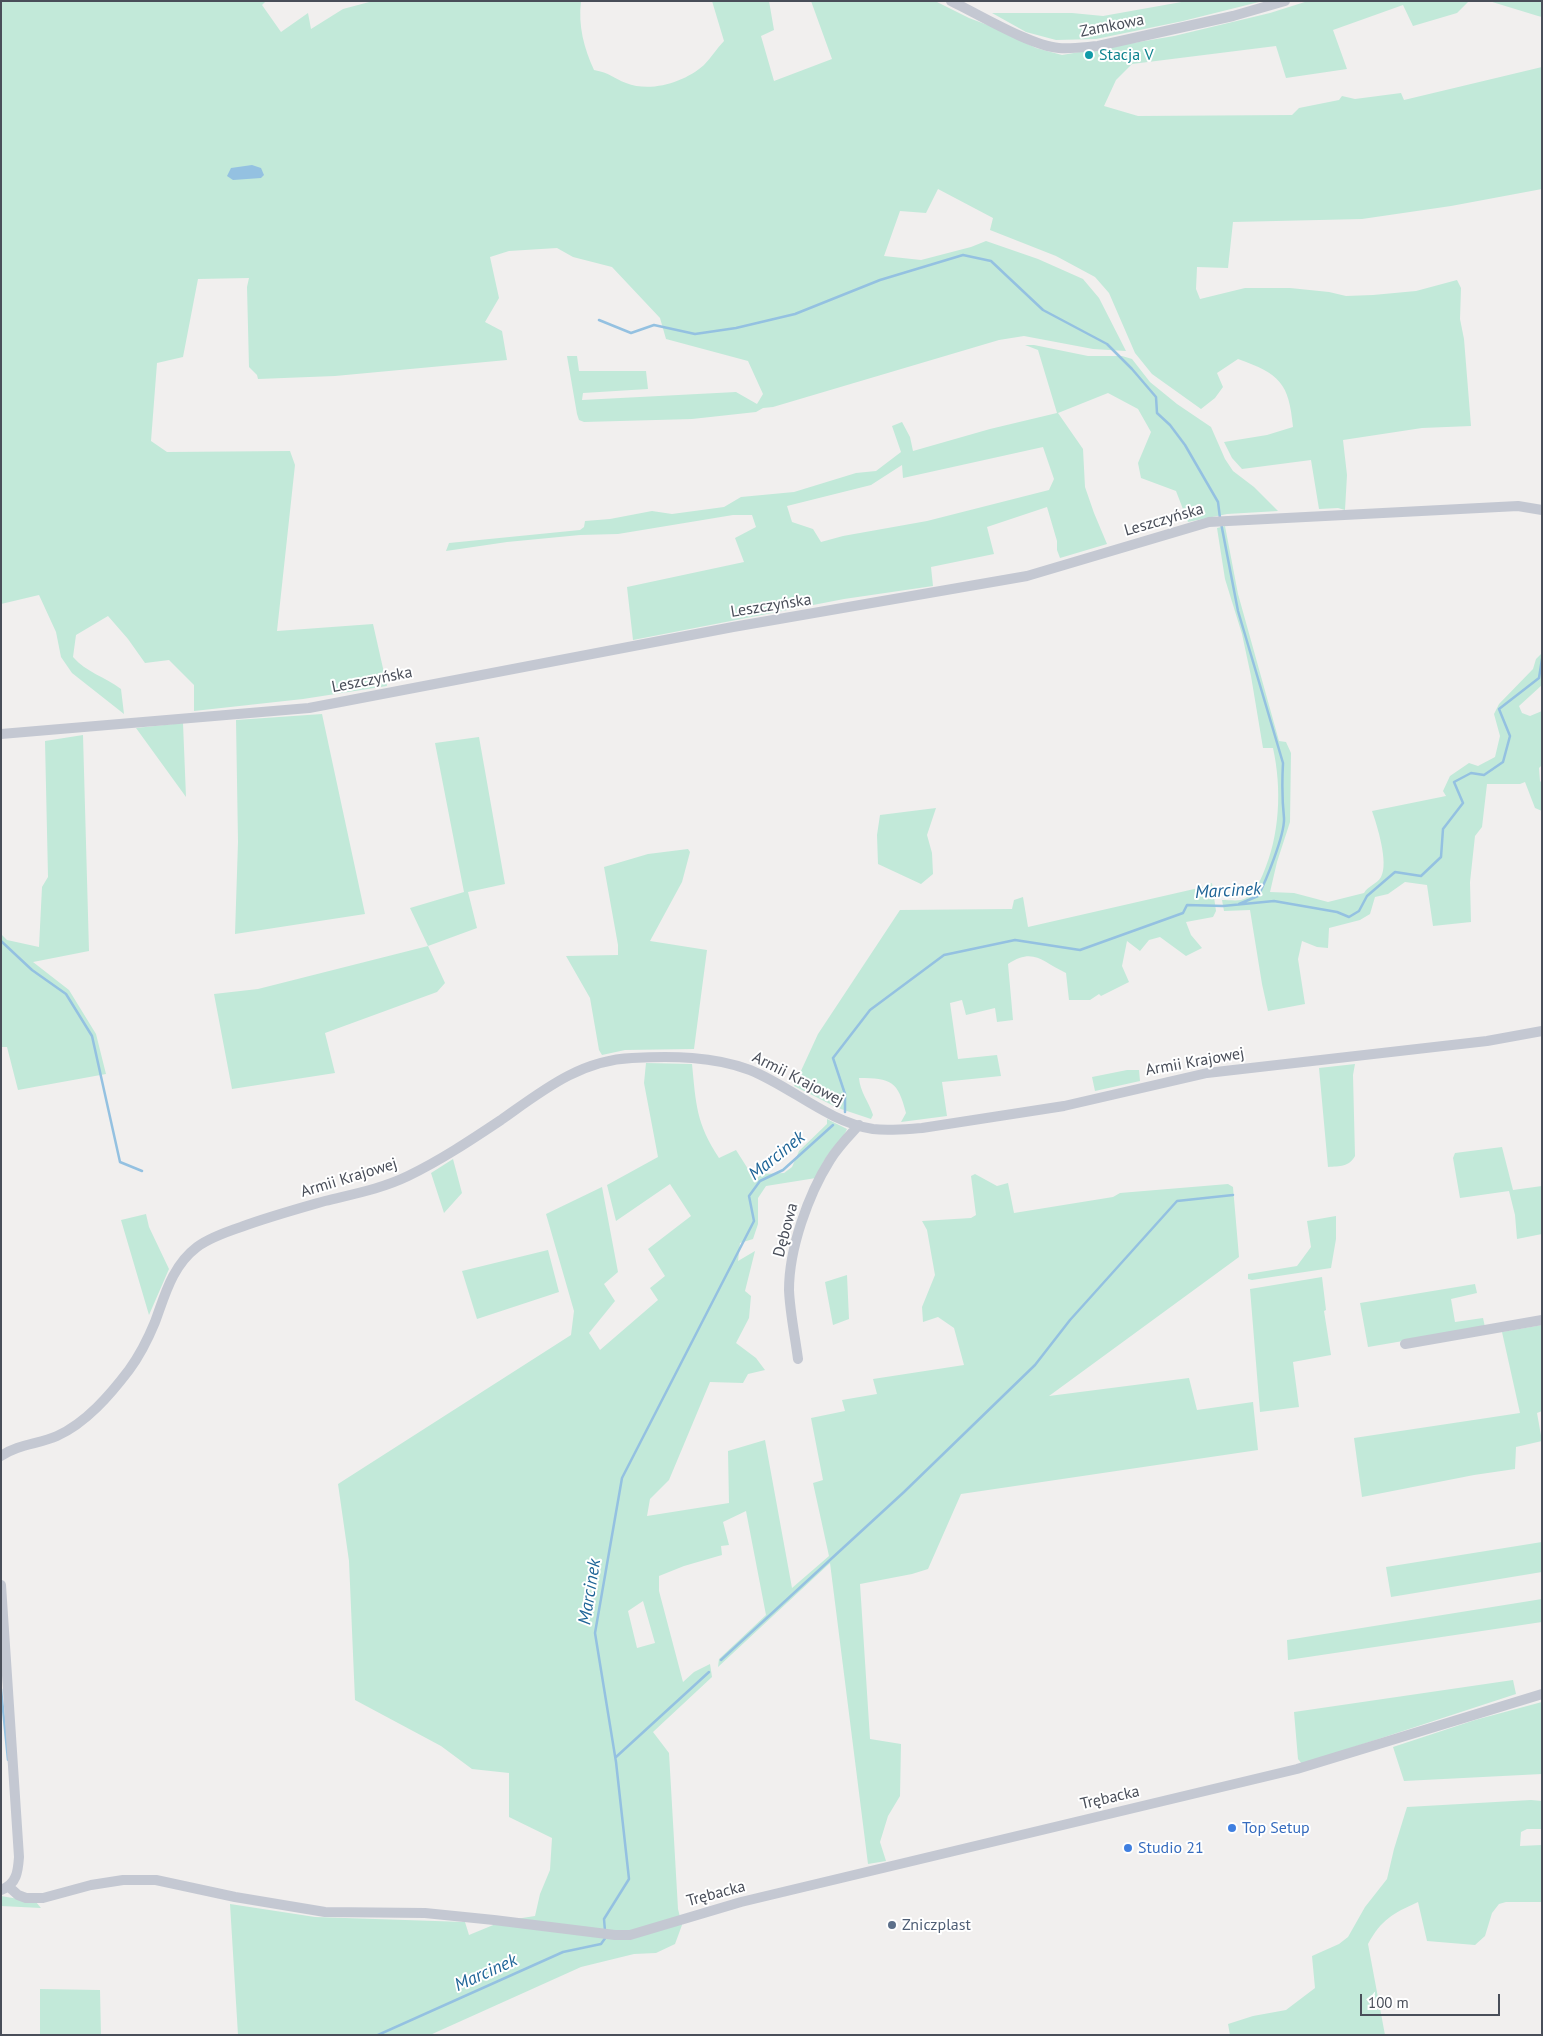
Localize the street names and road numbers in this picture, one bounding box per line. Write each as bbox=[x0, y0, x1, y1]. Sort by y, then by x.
street label: Zamkowa bbox=[1078, 10, 1146, 42]
street label: Leszczyńska bbox=[1122, 500, 1206, 540]
street label: Leszczyńska bbox=[729, 590, 813, 622]
street label: Leszczyńska bbox=[330, 663, 414, 697]
street label: Armii Krajowej bbox=[1144, 1044, 1246, 1080]
street label: Armii Krajowej bbox=[749, 1048, 847, 1110]
street label: Armii Krajowej bbox=[298, 1154, 400, 1202]
street label: Dębowa bbox=[770, 1201, 802, 1259]
street label: Trębacka bbox=[1079, 1782, 1141, 1814]
street label: Trębacka bbox=[684, 1877, 748, 1911]

